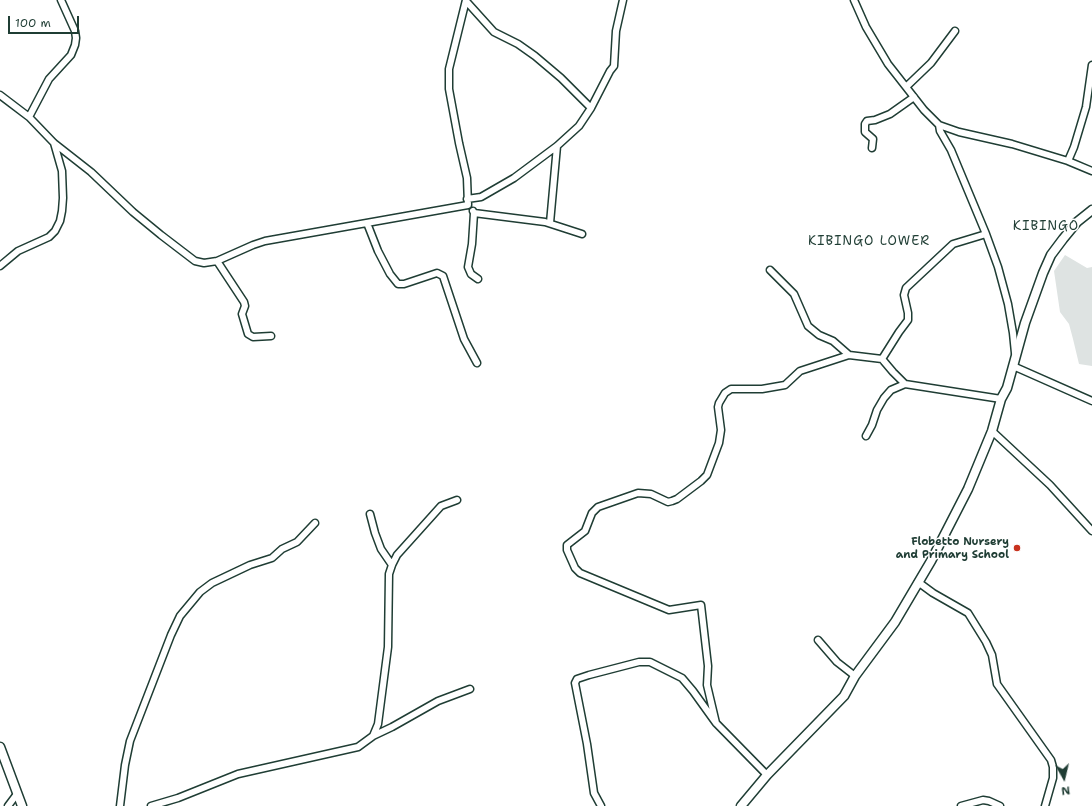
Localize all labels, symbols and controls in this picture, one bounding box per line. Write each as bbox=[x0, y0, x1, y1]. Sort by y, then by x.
scale bar bbox=[10, 8, 81, 34]
text: 100 m bbox=[15, 15, 51, 31]
district label: KIBINGO bbox=[1013, 219, 1079, 235]
district label: KIBINGO LOWER bbox=[808, 234, 930, 250]
place label: Flobetto Nursery and Primary School bbox=[896, 535, 1009, 561]
marker: Flobetto Nursery and Primary School bbox=[1012, 543, 1022, 553]
north arrow bbox=[1044, 758, 1084, 798]
text: N bbox=[1060, 782, 1071, 798]

